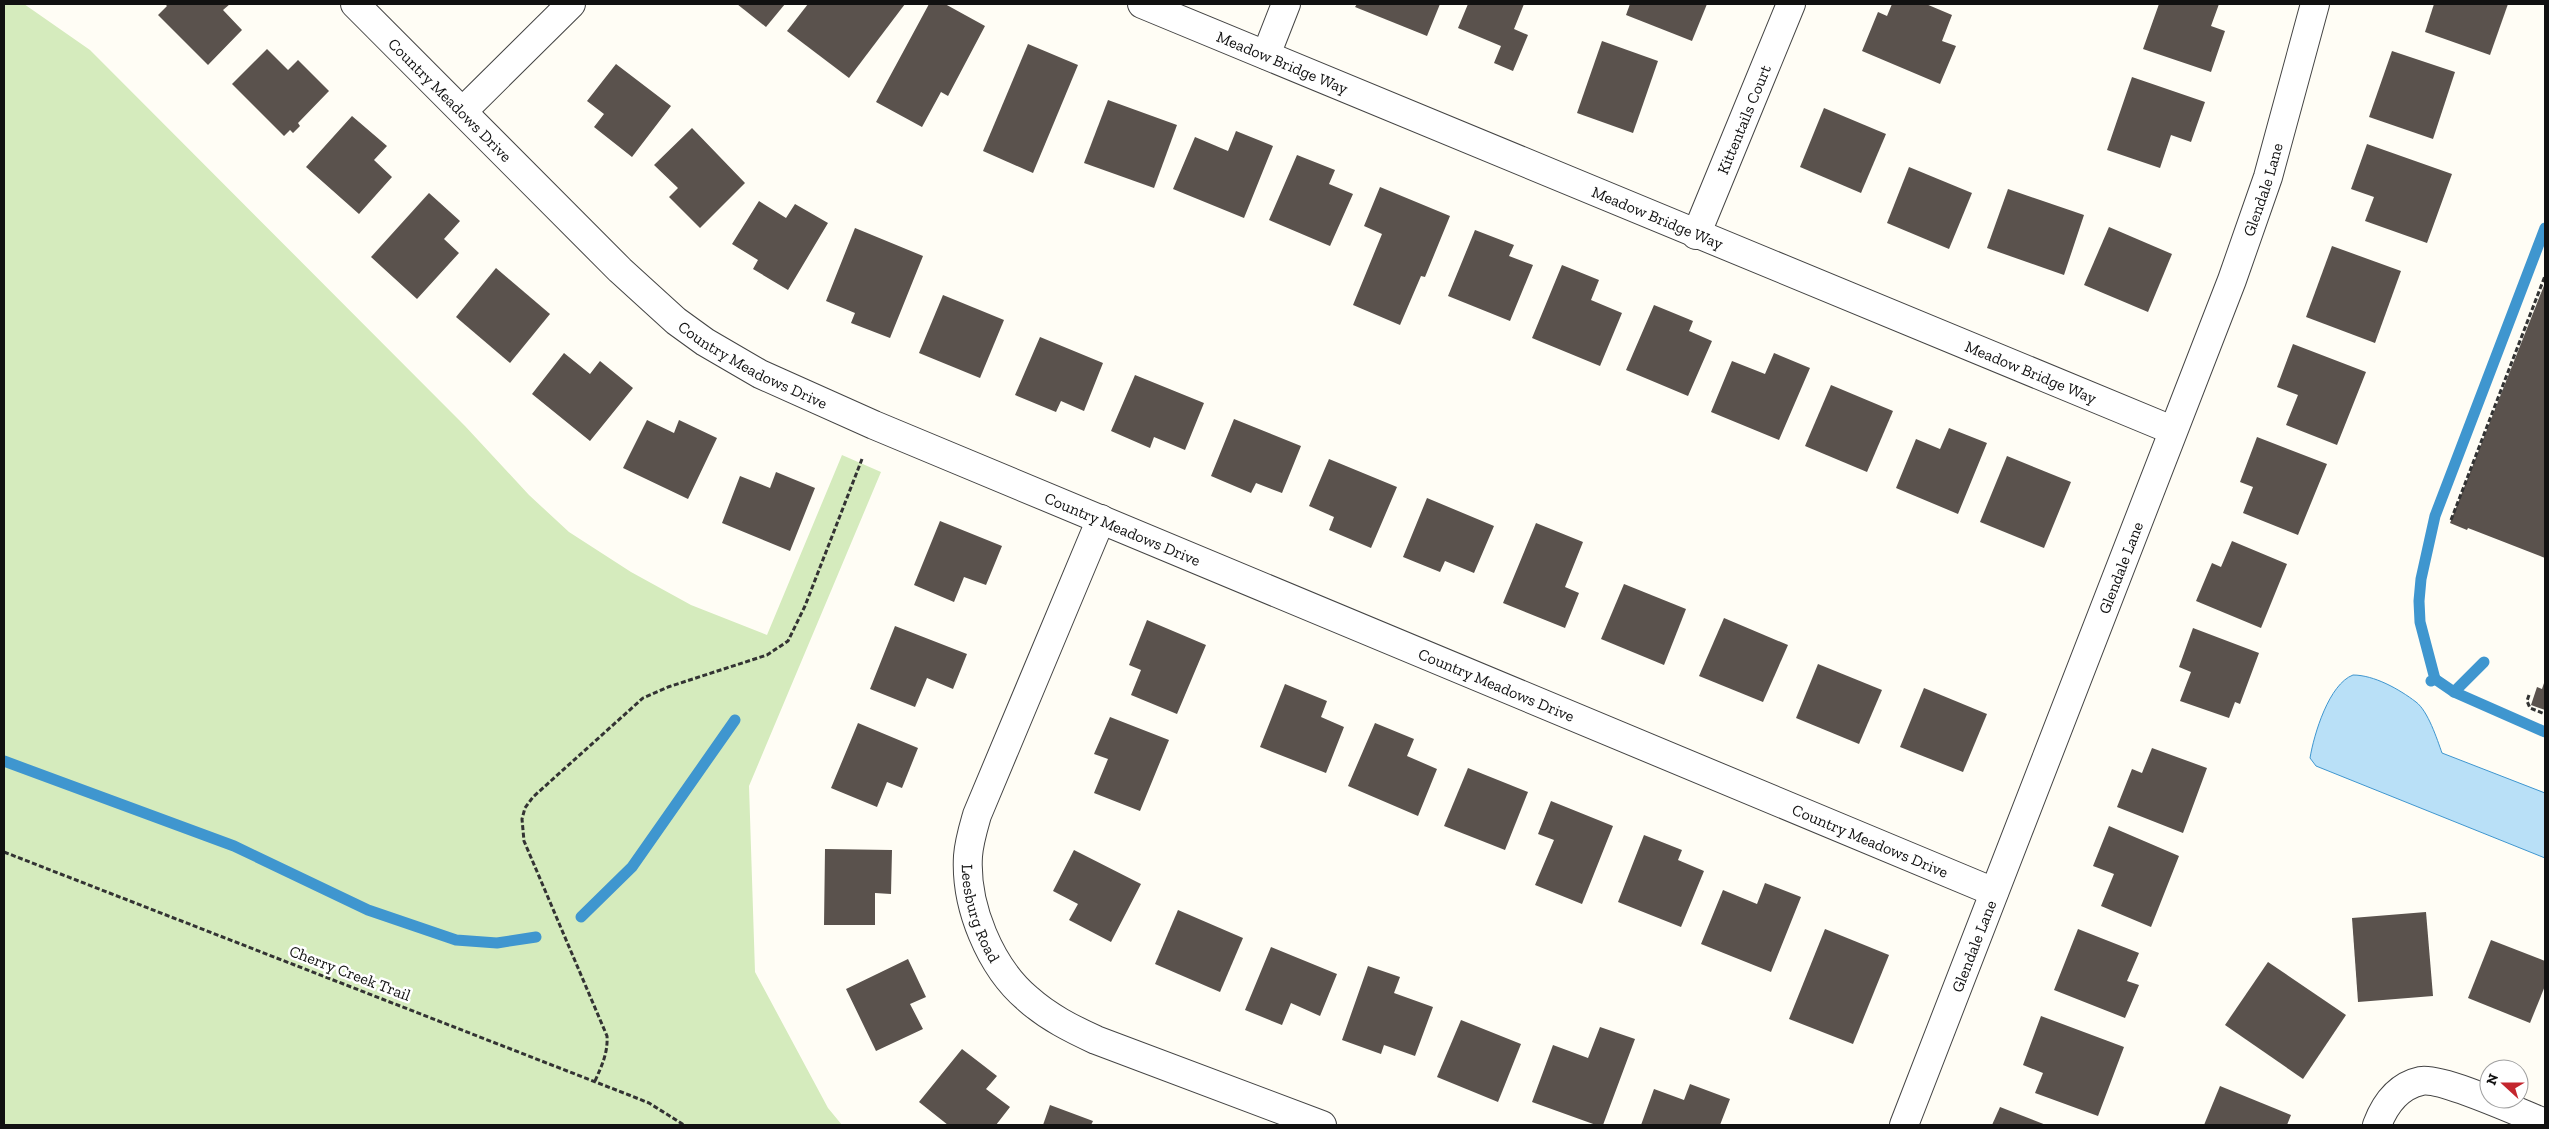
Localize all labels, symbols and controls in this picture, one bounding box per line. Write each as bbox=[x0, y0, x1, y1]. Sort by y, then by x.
street label: Meadow Bridge Way bbox=[1214, 26, 1352, 98]
street label: Country Meadows Drive bbox=[385, 34, 516, 166]
street label: Kittentails Court bbox=[1713, 62, 1775, 177]
street label: Glendale Lane bbox=[2239, 141, 2286, 239]
street label: Meadow Bridge Way bbox=[1589, 182, 1727, 253]
street label: Country Meadows Drive bbox=[675, 316, 830, 412]
street label: Meadow Bridge Way bbox=[1962, 336, 2100, 408]
street label: Country Meadows Drive bbox=[1042, 488, 1204, 570]
street label: Glendale Lane bbox=[2094, 519, 2147, 616]
street label: Country Meadows Drive bbox=[1416, 644, 1577, 725]
street label: Country Meadows Drive bbox=[1790, 799, 1951, 881]
street label: Leesburg Road bbox=[958, 864, 1004, 966]
street label: Glendale Lane bbox=[1947, 897, 2000, 995]
street label: Cherry Creek Trail bbox=[287, 941, 413, 1005]
north arrow bbox=[2479, 1059, 2529, 1109]
text: N bbox=[2482, 1071, 2502, 1088]

